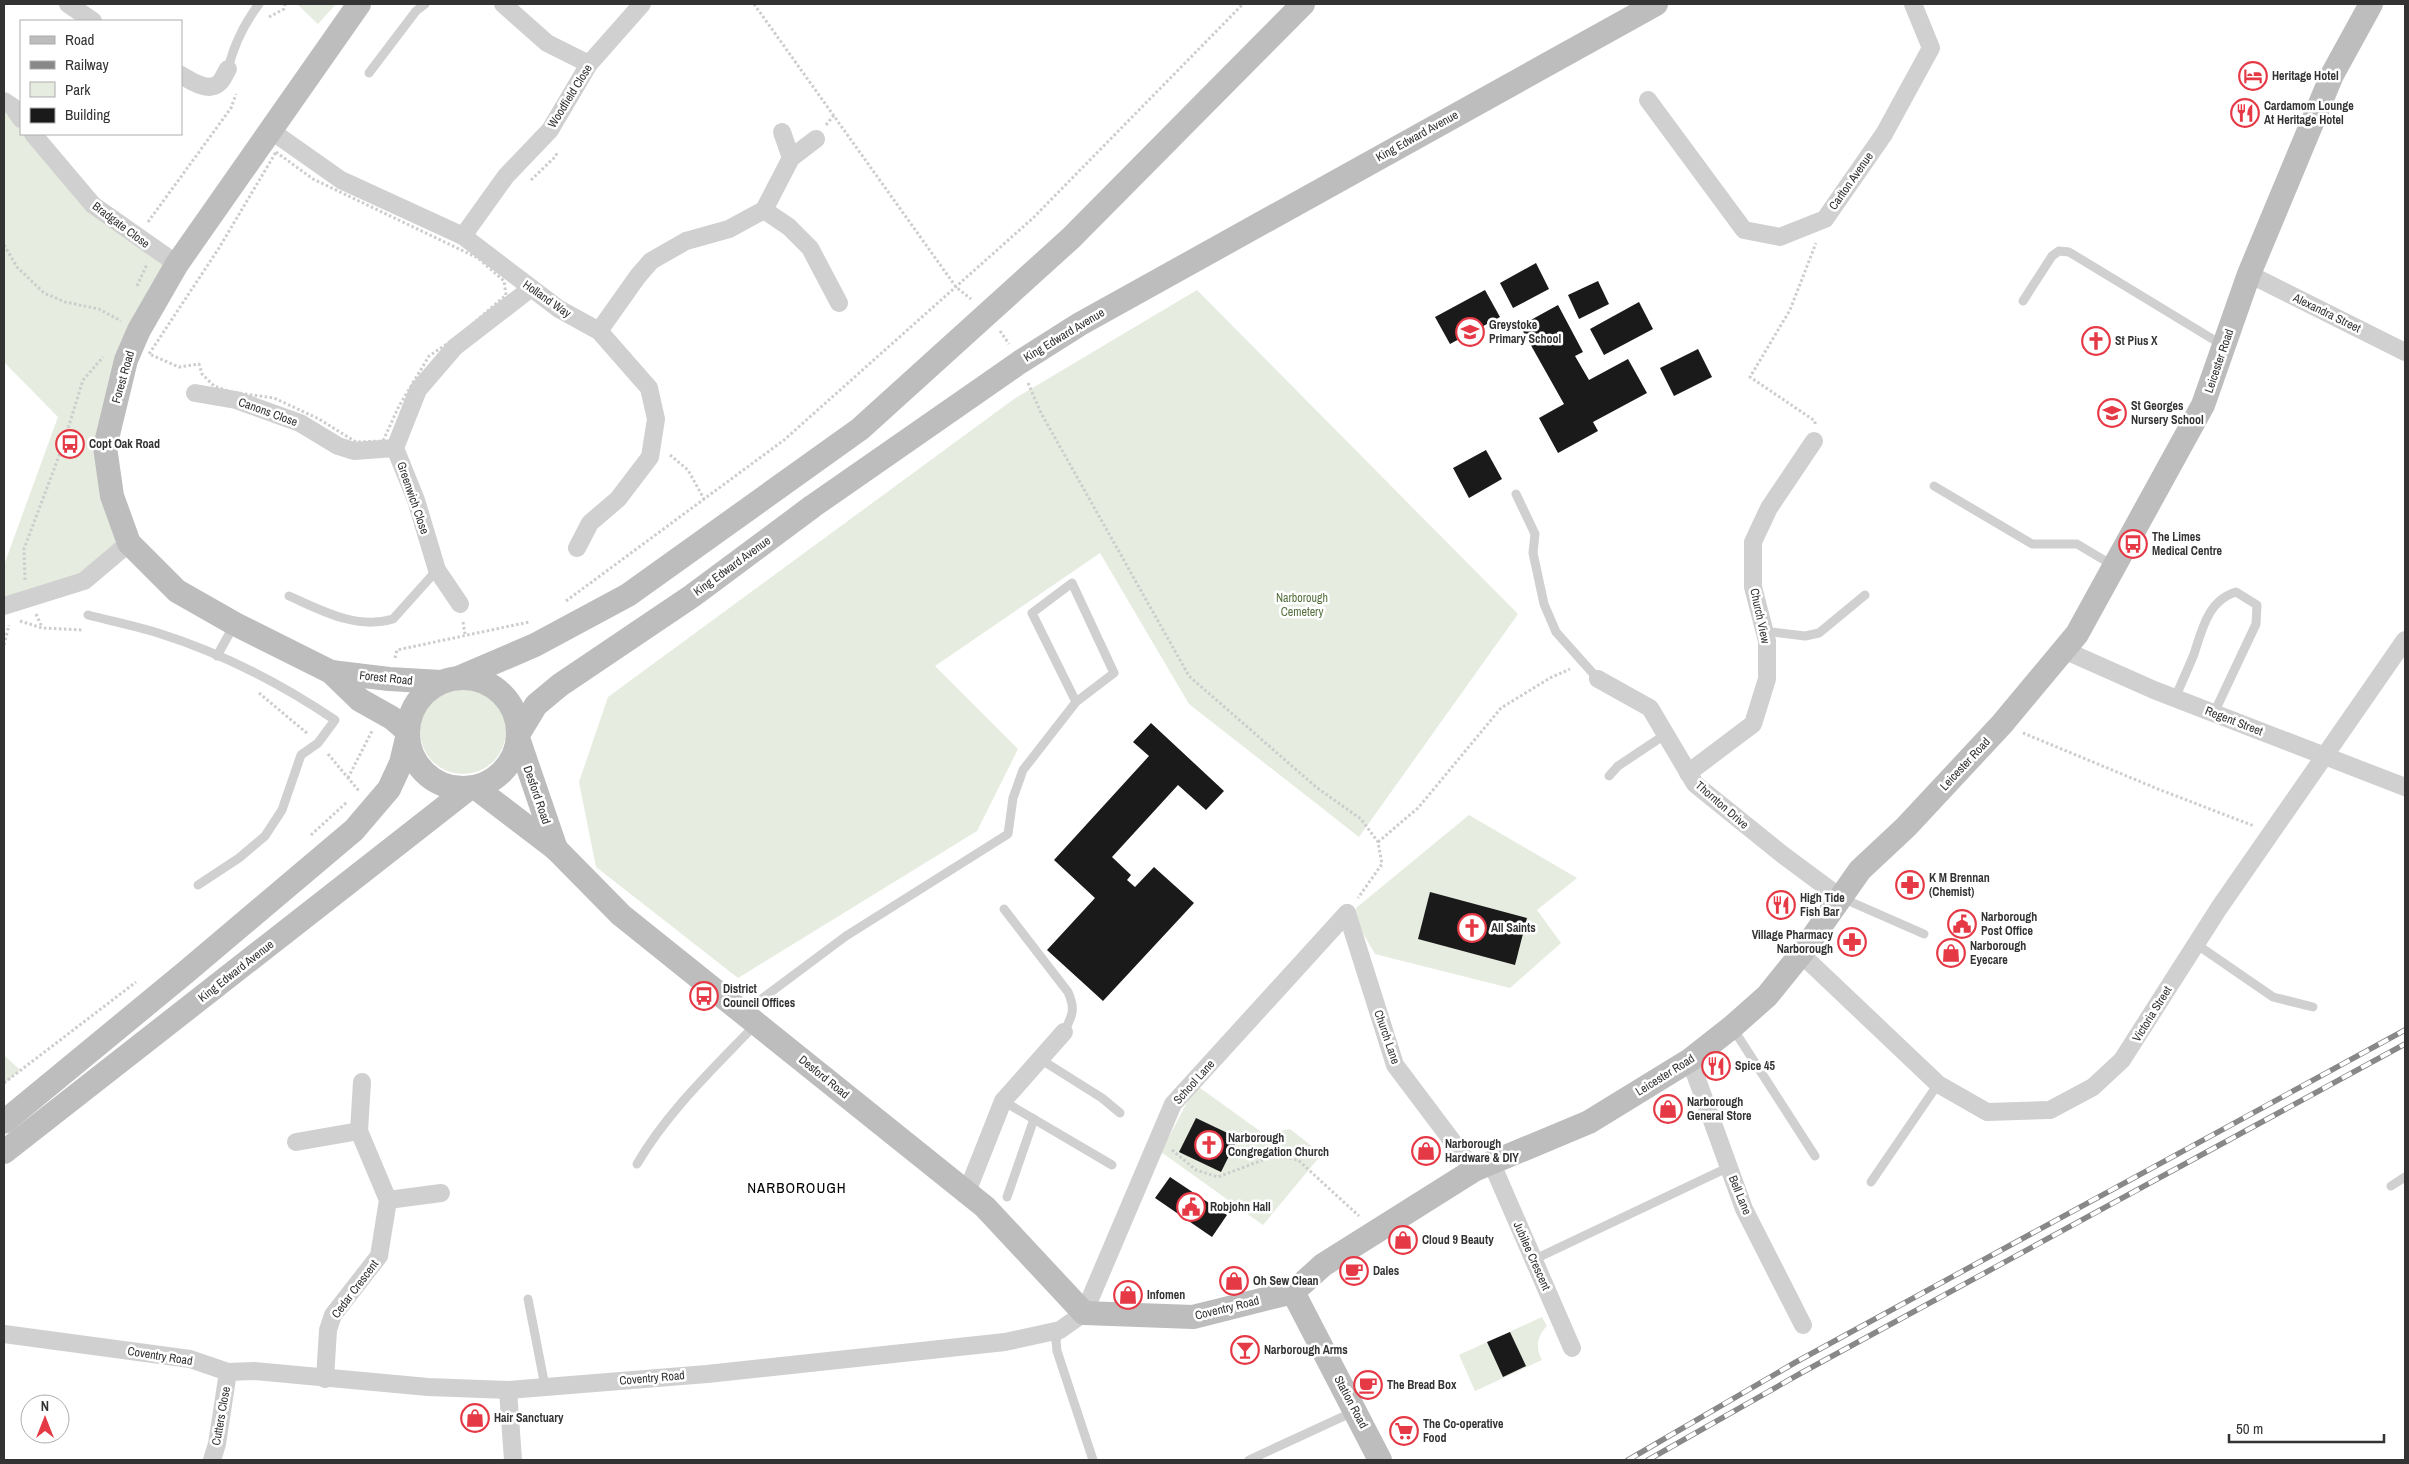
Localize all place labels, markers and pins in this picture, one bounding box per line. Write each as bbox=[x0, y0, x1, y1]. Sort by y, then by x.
hotel icon: Heritage Hotel bbox=[2238, 61, 2268, 91]
place label: Heritage Hotel bbox=[2272, 68, 2339, 84]
restaurant icon: Cardamom Lounge At Heritage Hotel bbox=[2230, 98, 2260, 128]
place label: Cardamom Lounge At Heritage Hotel bbox=[2264, 98, 2354, 128]
school or university icon: Greystoke Primary School bbox=[1455, 317, 1485, 347]
place label: Greystoke Primary School bbox=[1489, 317, 1561, 347]
church icon: St Pius X bbox=[2081, 326, 2111, 356]
place label: St Pius X bbox=[2115, 333, 2158, 349]
school or university icon: St Georges Nursery School bbox=[2097, 398, 2127, 428]
place label: St Georges Nursery School bbox=[2131, 398, 2204, 428]
bus stop icon: Copt Oak Road bbox=[55, 429, 85, 459]
place label: Copt Oak Road bbox=[89, 436, 160, 452]
bus stop icon: The Limes Medical Centre bbox=[2118, 529, 2148, 559]
place label: The Limes Medical Centre bbox=[2152, 529, 2223, 559]
pharmacy icon: K M Brennan (Chemist) bbox=[1895, 870, 1925, 900]
place label: K M Brennan (Chemist) bbox=[1929, 870, 1990, 900]
restaurant icon: High Tide Fish Bar bbox=[1766, 890, 1796, 920]
place label: High Tide Fish Bar bbox=[1800, 890, 1845, 920]
public building icon: Narborough Post Office bbox=[1947, 909, 1977, 939]
place label: Narborough Post Office bbox=[1981, 909, 2037, 939]
church icon: All Saints bbox=[1457, 913, 1487, 943]
place label: All Saints bbox=[1491, 920, 1536, 936]
place label: Village Pharmacy Narborough bbox=[1752, 927, 1834, 957]
pharmacy icon: Village Pharmacy Narborough bbox=[1837, 927, 1867, 957]
shop icon: Narborough Eyecare bbox=[1936, 938, 1966, 968]
place label: Narborough Eyecare bbox=[1970, 938, 2026, 968]
bus stop icon: District Council Offices bbox=[689, 981, 719, 1011]
place label: District Council Offices bbox=[723, 981, 796, 1011]
restaurant icon: Spice 45 bbox=[1701, 1051, 1731, 1081]
place label: Spice 45 bbox=[1735, 1058, 1775, 1074]
shop icon: Narborough General Store bbox=[1653, 1094, 1683, 1124]
place label: Narborough General Store bbox=[1687, 1094, 1752, 1124]
church icon: Narborough Congregation Church bbox=[1194, 1130, 1224, 1160]
place label: Narborough Congregation Church bbox=[1228, 1130, 1329, 1160]
shop icon: Narborough Hardware & DIY bbox=[1411, 1136, 1441, 1166]
place label: Narborough Hardware & DIY bbox=[1445, 1136, 1519, 1166]
public building icon: Robjohn Hall bbox=[1176, 1192, 1206, 1222]
place label: Robjohn Hall bbox=[1210, 1199, 1271, 1215]
shop icon: Cloud 9 Beauty bbox=[1388, 1225, 1418, 1255]
place label: Cloud 9 Beauty bbox=[1422, 1232, 1494, 1248]
cafe icon: Dales bbox=[1339, 1256, 1369, 1286]
place label: Dales bbox=[1373, 1263, 1400, 1279]
shop icon: Oh Sew Clean bbox=[1219, 1266, 1249, 1296]
place label: Oh Sew Clean bbox=[1253, 1273, 1319, 1289]
shop icon: Infomen bbox=[1113, 1280, 1143, 1310]
place label: Infomen bbox=[1147, 1287, 1185, 1303]
bar icon: Narborough Arms bbox=[1230, 1335, 1260, 1365]
place label: Narborough Arms bbox=[1264, 1342, 1348, 1358]
cafe icon: The Bread Box bbox=[1353, 1370, 1383, 1400]
place label: The Bread Box bbox=[1387, 1377, 1457, 1393]
shop icon: Hair Sanctuary bbox=[460, 1403, 490, 1433]
place label: Hair Sanctuary bbox=[494, 1410, 564, 1426]
supermarket icon: The Co-operative Food bbox=[1389, 1416, 1419, 1446]
place label: The Co-operative Food bbox=[1423, 1416, 1504, 1446]

